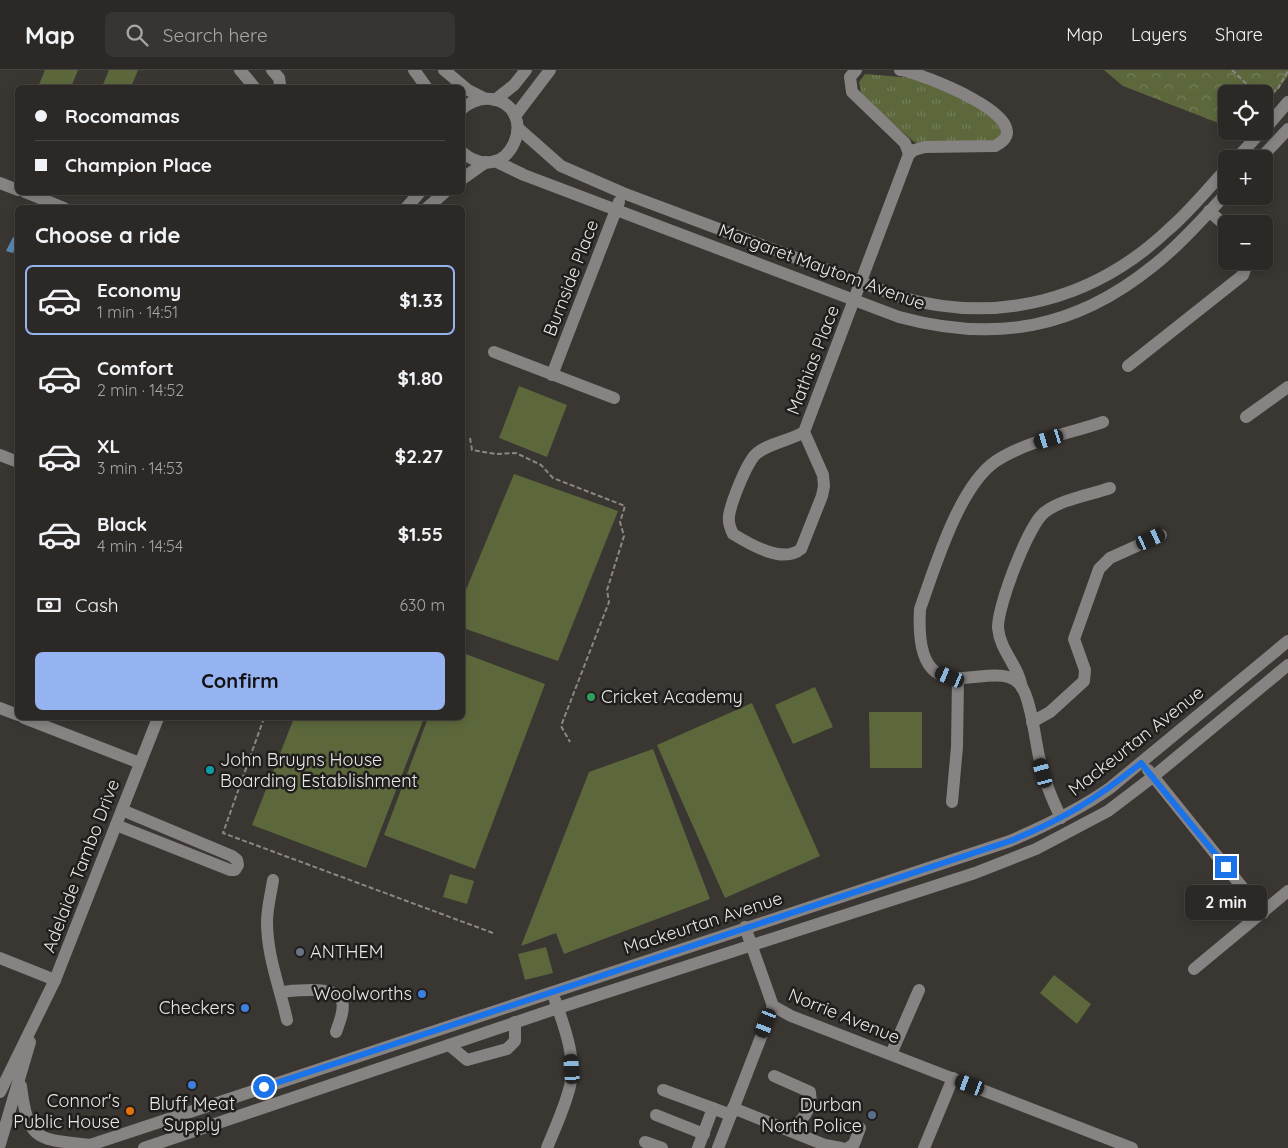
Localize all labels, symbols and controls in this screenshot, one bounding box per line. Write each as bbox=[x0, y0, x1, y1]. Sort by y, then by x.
search box bbox=[105, 12, 455, 57]
text: Map bbox=[25, 20, 75, 50]
icon: search bbox=[123, 21, 151, 49]
text: Search here bbox=[163, 23, 268, 47]
text: Map bbox=[1066, 23, 1103, 46]
text: Layers bbox=[1131, 23, 1187, 46]
text: Share bbox=[1215, 23, 1263, 46]
map controls bbox=[1218, 85, 1273, 270]
button: locate bbox=[1218, 85, 1273, 140]
text: Rocomamas bbox=[65, 104, 180, 128]
button: + bbox=[1218, 150, 1273, 205]
text: Champion Place bbox=[65, 153, 212, 177]
button: − bbox=[1218, 215, 1273, 270]
street label: Burnside Place bbox=[538, 216, 603, 339]
street label: Margaret Maytom Avenue bbox=[716, 218, 929, 315]
text: Choose a ride bbox=[35, 221, 180, 249]
icon: car bbox=[37, 278, 82, 323]
text: Economy bbox=[97, 278, 181, 302]
text: $1.33 bbox=[399, 288, 443, 312]
text: 1 min · 14:51 bbox=[97, 302, 178, 322]
street label: Mathias Place bbox=[781, 302, 844, 418]
icon: car bbox=[37, 356, 82, 401]
text: Comfort bbox=[97, 356, 174, 380]
text: $1.80 bbox=[397, 366, 443, 390]
text: 2 min · 14:52 bbox=[97, 380, 184, 400]
car bbox=[1032, 427, 1065, 451]
icon: car bbox=[37, 434, 82, 479]
text: XL bbox=[97, 434, 120, 458]
text: $2.27 bbox=[395, 444, 443, 468]
text: 3 min · 14:53 bbox=[97, 458, 183, 478]
icon: car bbox=[37, 512, 82, 557]
text: Black bbox=[97, 512, 147, 536]
text: $1.55 bbox=[398, 522, 443, 546]
car bbox=[1134, 526, 1167, 552]
text: 4 min · 14:54 bbox=[97, 536, 183, 556]
icon: cash bbox=[35, 591, 63, 619]
text: Cash bbox=[75, 593, 119, 617]
text: 630 m bbox=[400, 595, 445, 615]
button: Confirm bbox=[35, 652, 445, 710]
car bbox=[933, 664, 966, 690]
street label: Mackeurtan Avenue bbox=[1063, 681, 1208, 801]
place label: Cricket Academy bbox=[601, 685, 743, 708]
marker: Cricket Academy bbox=[585, 691, 597, 703]
place label: John Bruyns House Boarding Establishment bbox=[220, 748, 418, 792]
car bbox=[1031, 757, 1054, 789]
marker: John Bruyns House Boarding Establishment bbox=[204, 764, 216, 776]
street label: Adelaide Tambo Drive bbox=[37, 776, 124, 956]
route end bbox=[1215, 856, 1237, 878]
callout: 2 min bbox=[1185, 884, 1267, 920]
street label: Mackeurtan Avenue bbox=[621, 886, 785, 959]
text: 2 min bbox=[1205, 892, 1247, 912]
place label: ANTHEM bbox=[310, 940, 384, 963]
marker: ANTHEM bbox=[294, 946, 306, 958]
place label: Woolworths bbox=[313, 982, 412, 1005]
street label: Norrie Avenue bbox=[785, 983, 903, 1048]
marker: Woolworths bbox=[416, 988, 428, 1000]
place label: Checkers bbox=[159, 996, 235, 1019]
marker: Checkers bbox=[239, 1002, 251, 1014]
car bbox=[753, 1006, 778, 1040]
car bbox=[563, 1054, 580, 1084]
car bbox=[953, 1073, 986, 1097]
route start bbox=[253, 1076, 275, 1098]
marker: Bluff Meat Supply bbox=[186, 1079, 198, 1091]
place label: Connor's Public House bbox=[13, 1089, 120, 1133]
place label: Bluff Meat Supply bbox=[149, 1092, 235, 1136]
place label: Durban North Police bbox=[761, 1093, 862, 1137]
marker: Connor's Public House bbox=[124, 1105, 136, 1117]
marker: Durban North Police bbox=[866, 1109, 878, 1121]

